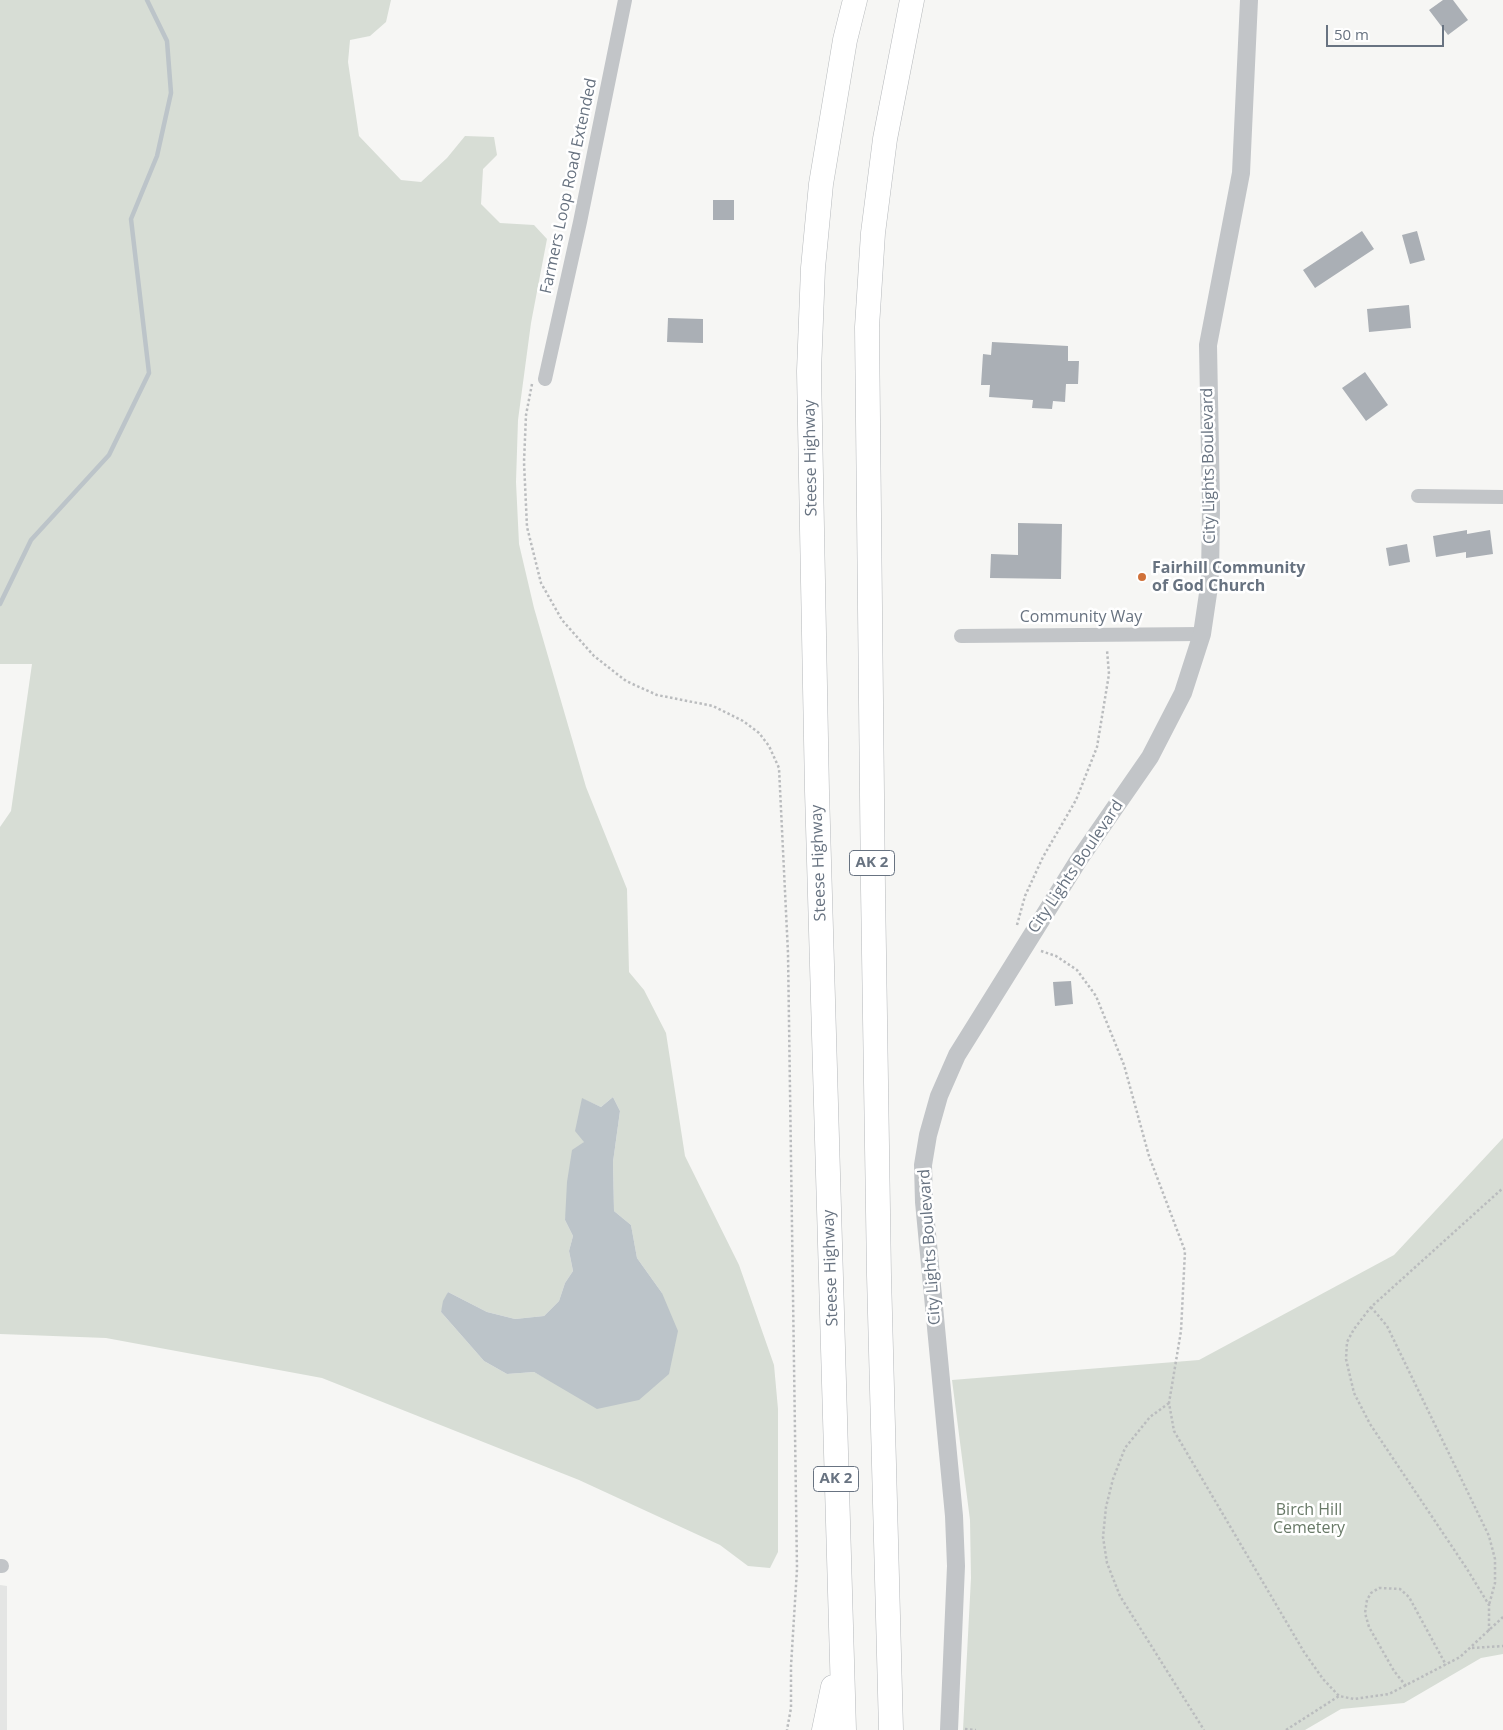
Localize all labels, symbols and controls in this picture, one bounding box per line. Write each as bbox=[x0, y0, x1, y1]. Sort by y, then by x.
scale bar bbox=[1328, 15, 1446, 47]
text: 50 m bbox=[1334, 24, 1369, 44]
street label: Farmers Loop Road Extended bbox=[537, 76, 601, 296]
street label: City Lights Boulevard bbox=[1198, 388, 1220, 544]
street label: Steese Highway bbox=[800, 399, 822, 517]
place label: Fairhill Community of God Church bbox=[1152, 558, 1305, 596]
marker: Fairhill Community of God Church bbox=[1136, 571, 1148, 583]
street label: Community Way bbox=[1020, 607, 1142, 627]
street label: City Lights Boulevard bbox=[1024, 797, 1128, 937]
street label: Steese Highway bbox=[807, 804, 831, 922]
road number: AK 2 bbox=[850, 850, 894, 876]
street label: City Lights Boulevard bbox=[915, 1168, 945, 1326]
street label: Steese Highway bbox=[819, 1209, 843, 1327]
road number: AK 2 bbox=[814, 1466, 858, 1492]
park label: Birch Hill Cemetery bbox=[1273, 1500, 1345, 1538]

